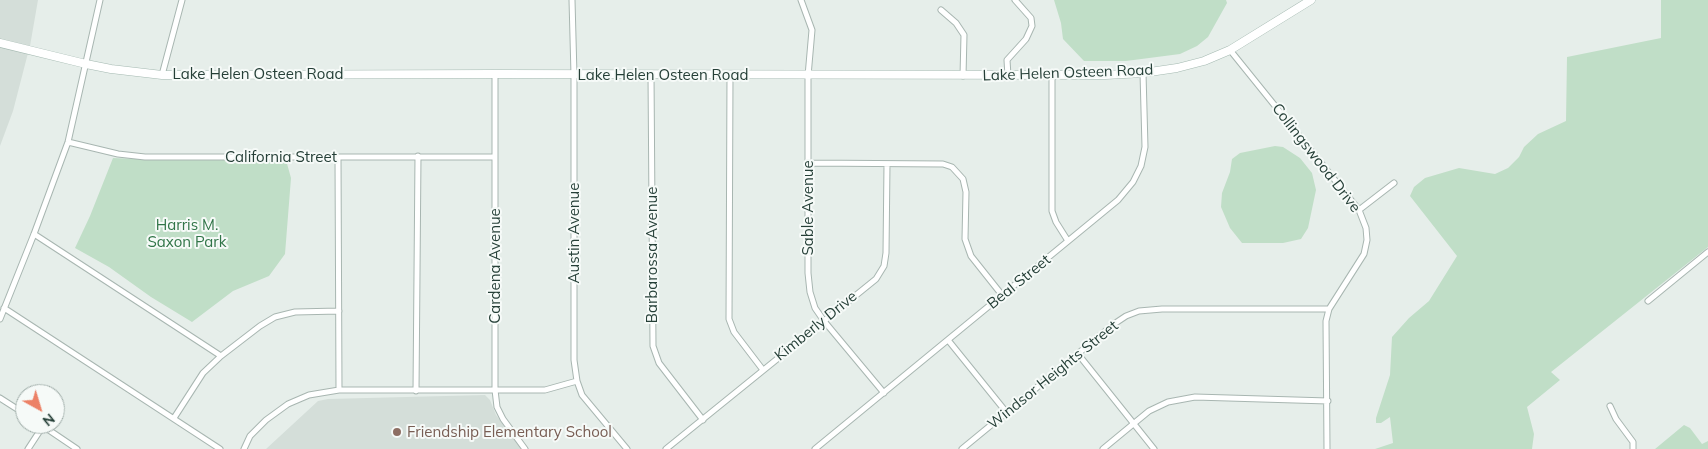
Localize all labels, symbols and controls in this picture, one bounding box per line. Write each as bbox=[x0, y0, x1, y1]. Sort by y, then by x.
street label: Lake Helen Osteen Road bbox=[982, 61, 1154, 85]
street label: Lake Helen Osteen Road bbox=[173, 65, 343, 83]
street label: Lake Helen Osteen Road bbox=[578, 66, 748, 84]
street label: Collingswood Drive bbox=[1268, 100, 1364, 216]
street label: California Street bbox=[225, 148, 337, 166]
street label: Sable Avenue bbox=[799, 160, 817, 256]
street label: Austin Avenue bbox=[565, 183, 583, 283]
street label: Barbarossa Avenue bbox=[643, 187, 661, 323]
street label: Cardena Avenue bbox=[486, 208, 504, 324]
park label: Harris M. Saxon Park bbox=[147, 216, 227, 251]
street label: Beal Street bbox=[984, 251, 1054, 313]
street label: Kimberly Drive bbox=[771, 287, 861, 365]
street label: Windsor Heights Street bbox=[984, 317, 1122, 433]
north arrow bbox=[15, 384, 65, 434]
text: N bbox=[39, 410, 59, 430]
place label: Friendship Elementary School bbox=[407, 423, 612, 441]
marker: Friendship Elementary School bbox=[391, 426, 403, 438]

